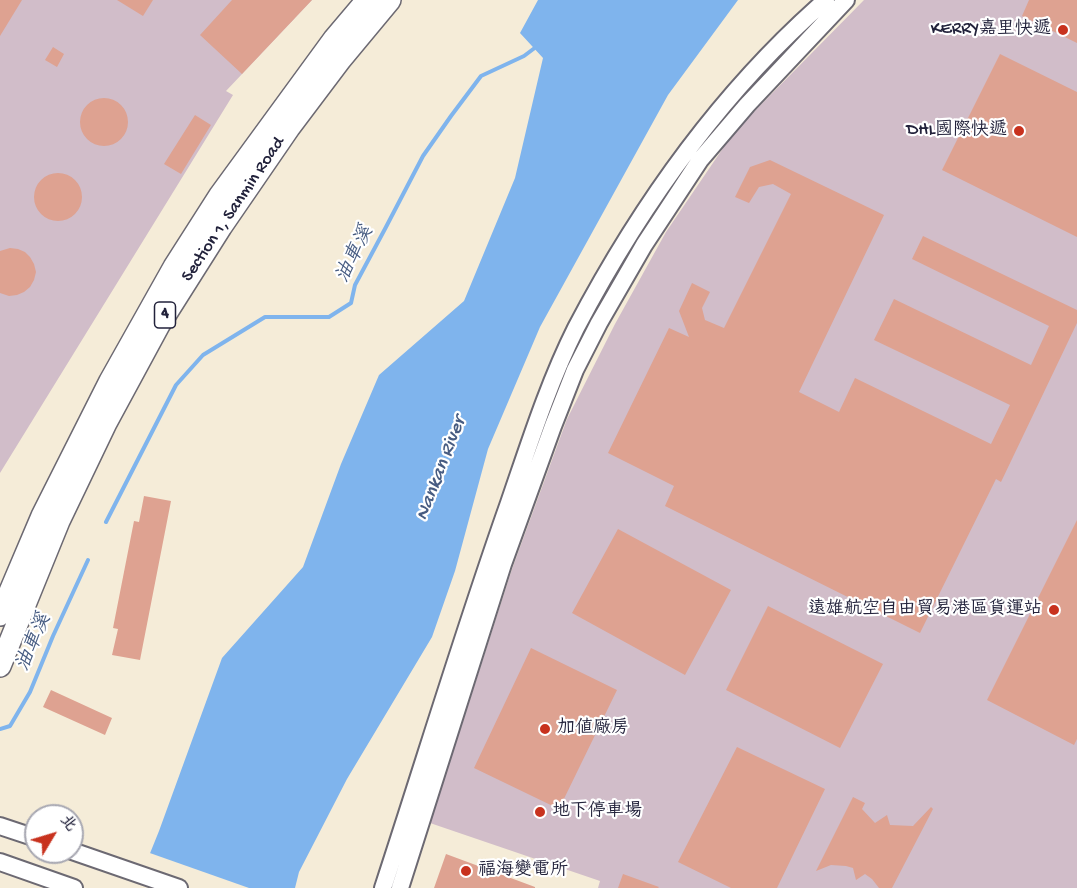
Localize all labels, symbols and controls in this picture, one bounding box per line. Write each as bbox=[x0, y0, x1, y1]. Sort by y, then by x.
place label: KERRY嘉里快遞 bbox=[931, 19, 1051, 41]
marker: KERRY嘉里快遞 bbox=[1056, 23, 1070, 37]
place label: DHL國際快遞 bbox=[906, 120, 1007, 142]
marker: DHL國際快遞 bbox=[1012, 124, 1026, 138]
street label: Section 1, Sanmin Road bbox=[178, 133, 290, 287]
water label: 油車溪 bbox=[332, 223, 380, 287]
road number: 4 bbox=[154, 302, 176, 328]
water label: Nankan River bbox=[411, 414, 473, 524]
place label: 遠雄航空自由貿易港區貨運站 bbox=[808, 599, 1042, 621]
marker: 遠雄航空自由貿易港區貨運站 bbox=[1047, 603, 1061, 617]
water label: 油車溪 bbox=[12, 611, 58, 675]
place label: 加值廠房 bbox=[557, 718, 629, 740]
marker: 加值廠房 bbox=[538, 722, 552, 736]
place label: 地下停車場 bbox=[552, 801, 642, 823]
north arrow bbox=[24, 804, 84, 864]
marker: 地下停車場 bbox=[533, 805, 547, 819]
text: 北 bbox=[55, 812, 79, 836]
place label: 福海變電所 bbox=[478, 860, 568, 882]
marker: 福海變電所 bbox=[459, 864, 473, 878]

